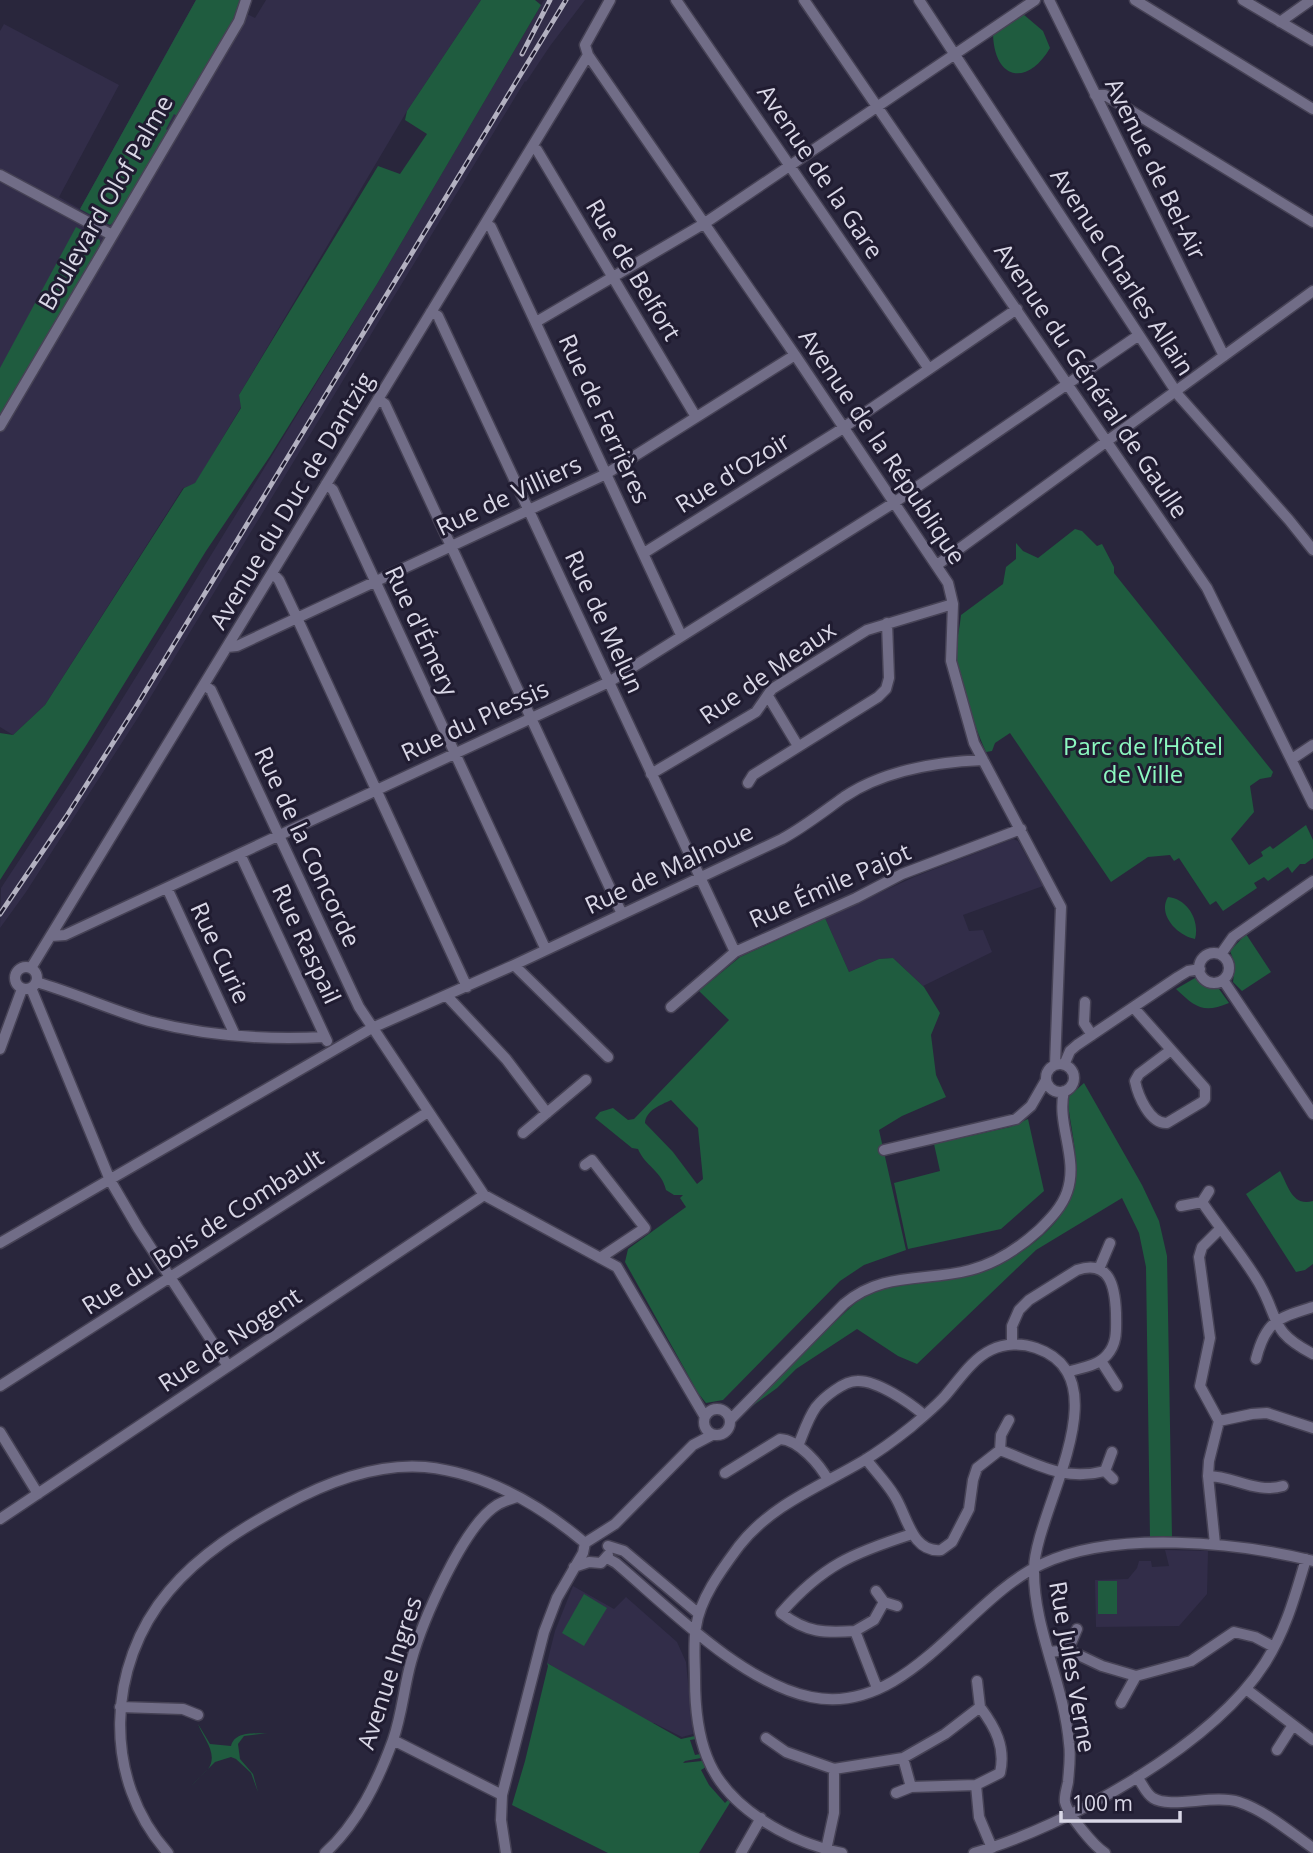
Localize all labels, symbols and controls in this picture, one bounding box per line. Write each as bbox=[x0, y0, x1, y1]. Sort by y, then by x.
street label: Avenue de Bel-Air bbox=[1098, 72, 1215, 265]
street label: Avenue de la Gare bbox=[751, 77, 892, 265]
street label: Boulevard Olof Palme bbox=[30, 89, 180, 316]
street label: Avenue Charles Allain bbox=[1044, 161, 1203, 381]
street label: Rue de Belfort bbox=[579, 192, 690, 346]
street label: Avenue du Général de Gaulle bbox=[988, 236, 1197, 524]
street label: Avenue de la République bbox=[792, 322, 974, 570]
street label: Rue de Ferrières bbox=[552, 328, 659, 508]
street label: Avenue du Duc de Dantzig bbox=[201, 366, 381, 635]
street label: Rue d'Ozoir bbox=[669, 423, 796, 520]
street label: Rue de Villiers bbox=[430, 447, 586, 543]
street label: Rue de Melun bbox=[558, 545, 653, 698]
street label: Rue d'Émery bbox=[378, 560, 467, 702]
street label: Rue de Meaux bbox=[692, 612, 842, 731]
street label: Rue du Plessis bbox=[395, 671, 553, 768]
park label: Parc de l’Hôtel de Ville bbox=[1063, 729, 1223, 790]
street label: Rue de la Concorde bbox=[247, 741, 369, 952]
street label: Rue de Malnoue bbox=[579, 814, 758, 921]
street label: Rue Émile Pajot bbox=[743, 834, 915, 935]
street label: Rue Raspail bbox=[265, 878, 350, 1009]
street label: Rue Curie bbox=[183, 896, 259, 1008]
street label: Rue du Bois de Combault bbox=[75, 1140, 329, 1321]
street label: Rue de Nogent bbox=[151, 1279, 307, 1399]
street label: Rue Jules Verne bbox=[1042, 1578, 1105, 1755]
street label: Avenue Ingres bbox=[348, 1592, 429, 1753]
scale bar bbox=[1061, 1780, 1180, 1824]
text: 100 m bbox=[1072, 1789, 1133, 1817]

